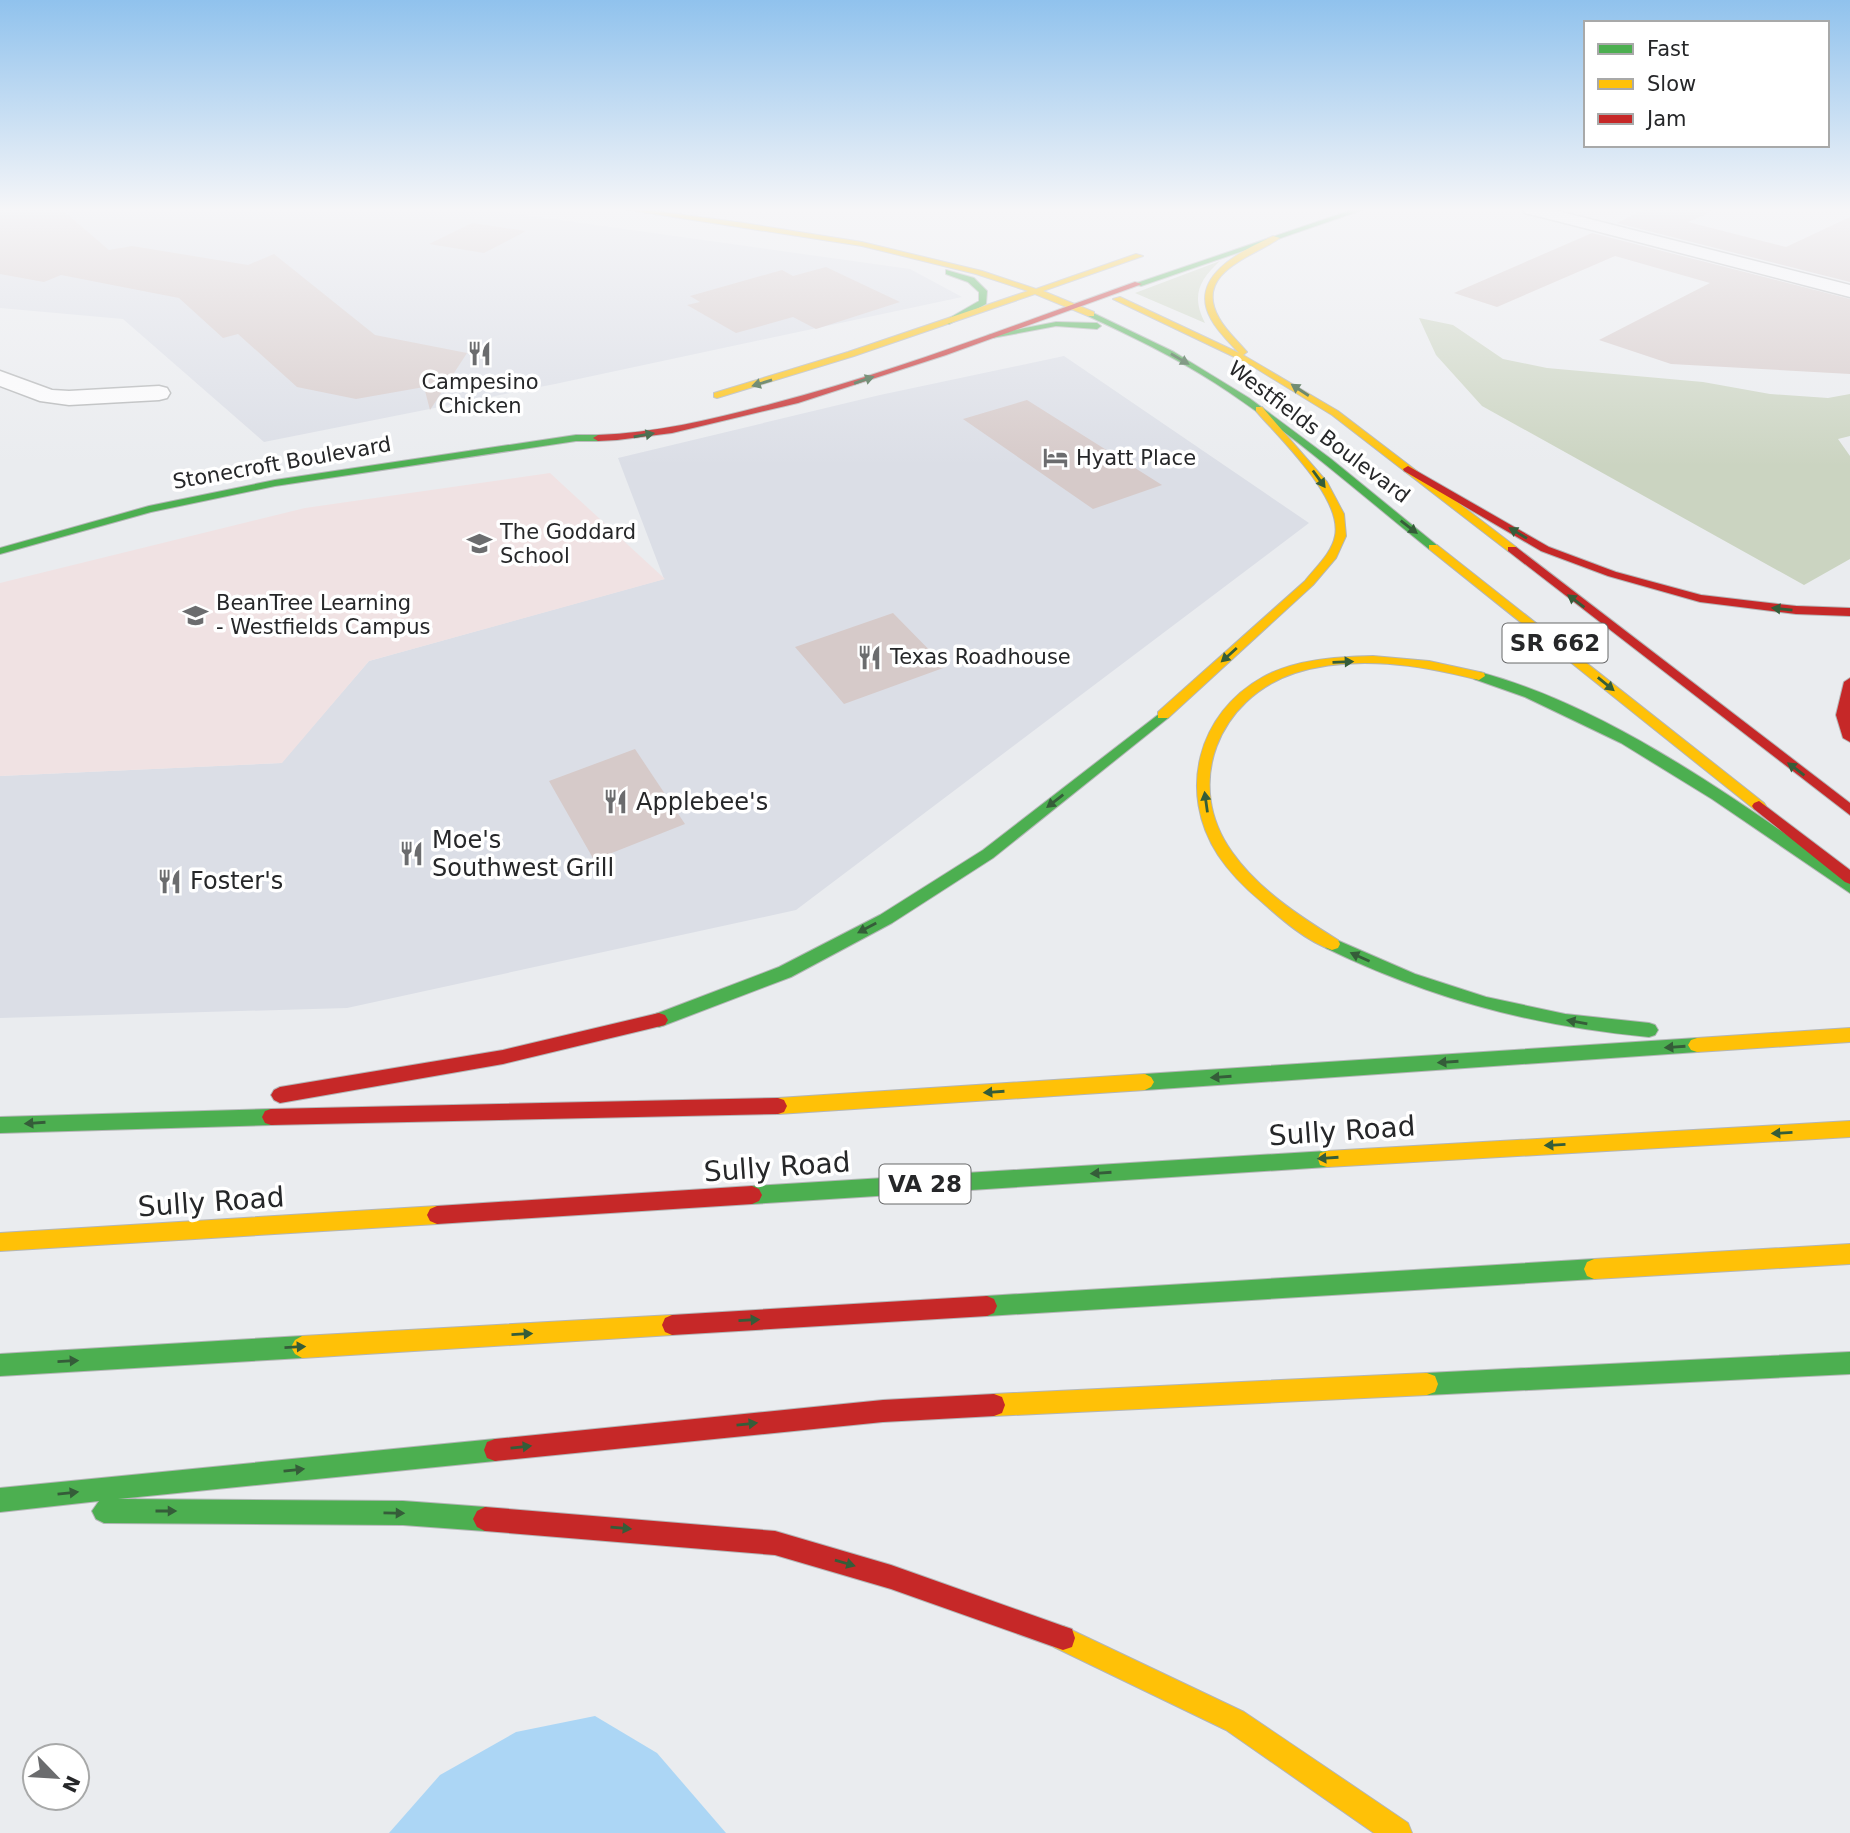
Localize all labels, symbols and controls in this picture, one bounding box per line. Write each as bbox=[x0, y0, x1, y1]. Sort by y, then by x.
legend bbox=[1584, 21, 1829, 147]
text: Fast bbox=[1647, 37, 1689, 61]
text: Slow bbox=[1647, 72, 1696, 96]
text: Jam bbox=[1645, 107, 1687, 131]
restaurant icon: Campesino Chicken bbox=[466, 339, 494, 367]
one-way arrow bbox=[1170, 353, 1190, 365]
street label: Westfields Boulevard bbox=[1224, 356, 1414, 508]
place label: Campesino Chicken bbox=[421, 370, 539, 418]
one-way arrow bbox=[854, 374, 875, 385]
one-way arrow bbox=[751, 378, 772, 388]
one-way arrow bbox=[1290, 384, 1309, 397]
one-way arrow bbox=[633, 429, 655, 440]
street label: Stonecroft Boulevard bbox=[171, 432, 393, 494]
hotel icon: Hyatt Place bbox=[1042, 444, 1070, 472]
place label: Hyatt Place bbox=[1076, 446, 1196, 470]
one-way arrow bbox=[1312, 470, 1326, 488]
one-way arrow bbox=[1400, 519, 1418, 534]
place label: The Goddard School bbox=[499, 520, 636, 568]
one-way arrow bbox=[1508, 528, 1528, 540]
school or university icon: The Goddard School bbox=[466, 530, 494, 558]
place label: BeanTree Learning - Westfields Campus bbox=[216, 591, 430, 639]
one-way arrow bbox=[1567, 595, 1585, 609]
school or university icon: BeanTree Learning - Westfields Campus bbox=[182, 601, 210, 629]
one-way arrow bbox=[1771, 603, 1793, 614]
road number: SR 662 bbox=[1502, 624, 1608, 663]
restaurant icon: Texas Roadhouse bbox=[856, 643, 884, 671]
place label: Texas Roadhouse bbox=[889, 645, 1071, 669]
one-way arrow bbox=[1220, 647, 1238, 663]
one-way arrow bbox=[1332, 657, 1354, 668]
one-way arrow bbox=[1597, 676, 1615, 691]
one-way arrow bbox=[1787, 761, 1805, 776]
restaurant icon: Applebee's bbox=[602, 788, 630, 816]
place label: Applebee's bbox=[636, 788, 768, 816]
one-way arrow bbox=[1200, 791, 1211, 813]
one-way arrow bbox=[1047, 794, 1065, 809]
place label: Moe's Southwest Grill bbox=[432, 826, 614, 882]
restaurant icon: Moe's Southwest Grill bbox=[398, 840, 426, 868]
restaurant icon: Foster's bbox=[156, 867, 184, 895]
place label: Foster's bbox=[190, 867, 283, 895]
one-way arrow bbox=[857, 923, 877, 934]
one-way arrow bbox=[1350, 951, 1370, 963]
one-way arrow bbox=[1566, 1016, 1588, 1027]
one-way arrow bbox=[1663, 1041, 1685, 1052]
one-way arrow bbox=[1436, 1057, 1458, 1068]
one-way arrow bbox=[1209, 1072, 1231, 1083]
one-way arrow bbox=[982, 1087, 1004, 1098]
street label: Sully Road bbox=[1268, 1109, 1416, 1153]
one-way arrow bbox=[23, 1118, 45, 1129]
one-way arrow bbox=[1771, 1127, 1793, 1138]
one-way arrow bbox=[1543, 1140, 1565, 1151]
street label: Sully Road bbox=[703, 1145, 851, 1189]
one-way arrow bbox=[1316, 1153, 1338, 1164]
road number: VA 28 bbox=[880, 1164, 970, 1204]
one-way arrow bbox=[1089, 1167, 1111, 1178]
street label: Sully Road bbox=[137, 1180, 285, 1224]
one-way arrow bbox=[739, 1314, 761, 1325]
one-way arrow bbox=[512, 1328, 534, 1339]
one-way arrow bbox=[284, 1341, 306, 1352]
one-way arrow bbox=[57, 1355, 79, 1366]
one-way arrow bbox=[736, 1418, 758, 1429]
one-way arrow bbox=[510, 1441, 532, 1452]
one-way arrow bbox=[283, 1464, 305, 1475]
one-way arrow bbox=[57, 1487, 79, 1498]
one-way arrow bbox=[155, 1505, 177, 1517]
one-way arrow bbox=[383, 1507, 405, 1518]
one-way arrow bbox=[610, 1523, 632, 1534]
one-way arrow bbox=[834, 1559, 855, 1569]
north arrow bbox=[21, 1742, 91, 1812]
text: N bbox=[58, 1772, 85, 1796]

